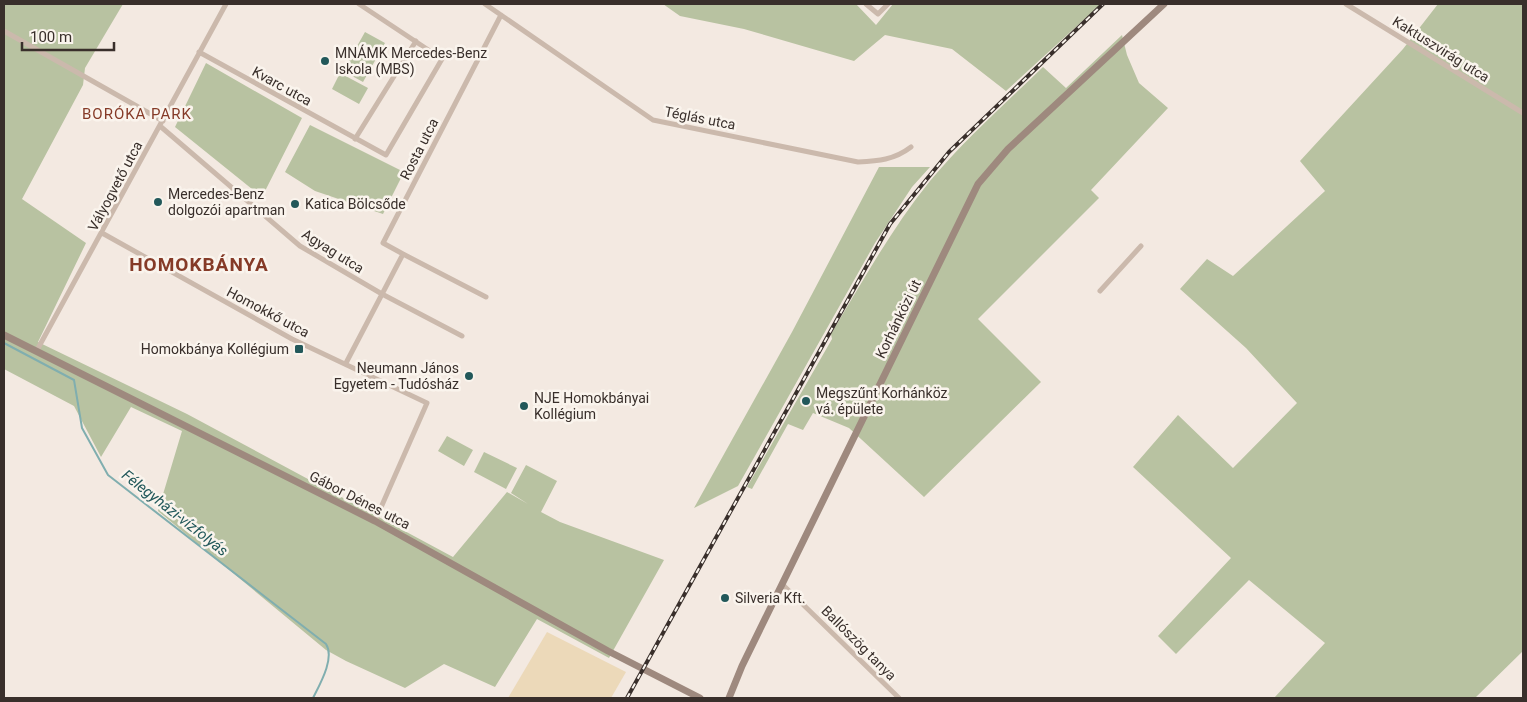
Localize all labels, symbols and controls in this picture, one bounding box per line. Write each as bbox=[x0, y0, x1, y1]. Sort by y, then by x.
street label: Kaktuszvirág utca bbox=[1390, 13, 1492, 85]
scale bar bbox=[22, 20, 115, 52]
text: 100 m bbox=[30, 28, 72, 46]
place label: MNÁMK Mercedes-Benz Iskola (MBS) bbox=[335, 44, 487, 78]
marker: MNÁMK Mercedes-Benz Iskola (MBS) bbox=[319, 55, 331, 67]
street label: Kvarc utca bbox=[249, 63, 315, 109]
street label: Téglás utca bbox=[663, 103, 737, 133]
district label: BORÓKA PARK bbox=[82, 105, 192, 123]
street label: Rosta utca bbox=[397, 116, 441, 182]
street label: Vályogvető utca bbox=[85, 138, 145, 234]
place label: Mercedes-Benz dolgozói apartman bbox=[168, 186, 285, 218]
marker: Mercedes-Benz dolgozói apartman bbox=[152, 196, 164, 208]
place label: Katica Bölcsőde bbox=[305, 196, 406, 212]
marker: Katica Bölcsőde bbox=[289, 198, 301, 210]
street label: Agyag utca bbox=[299, 226, 367, 276]
district label: HOMOKBÁNYA bbox=[129, 253, 269, 276]
street label: Korhánközi út bbox=[872, 277, 924, 361]
street label: Homokkő utca bbox=[224, 284, 312, 340]
place label: Homokbánya Kollégium bbox=[141, 341, 289, 357]
marker: Homokbánya Kollégium bbox=[293, 343, 305, 355]
place label: Neumann János Egyetem - Tudósház bbox=[334, 360, 459, 392]
marker: Neumann János Egyetem - Tudósház bbox=[463, 370, 475, 382]
place label: Megszűnt Korhánköz vá. épülete bbox=[816, 385, 948, 417]
place label: NJE Homokbányai Kollégium bbox=[534, 390, 649, 422]
marker: Megszűnt Korhánköz vá. épülete bbox=[800, 395, 812, 407]
marker: NJE Homokbányai Kollégium bbox=[518, 400, 530, 412]
water label: Félegyházi-vízfolyás bbox=[118, 466, 232, 560]
street label: Gábor Dénes utca bbox=[307, 468, 413, 532]
place label: Silveria Kft. bbox=[735, 590, 805, 606]
marker: Silveria Kft. bbox=[719, 592, 731, 604]
street label: Ballószög tanya bbox=[818, 602, 900, 684]

